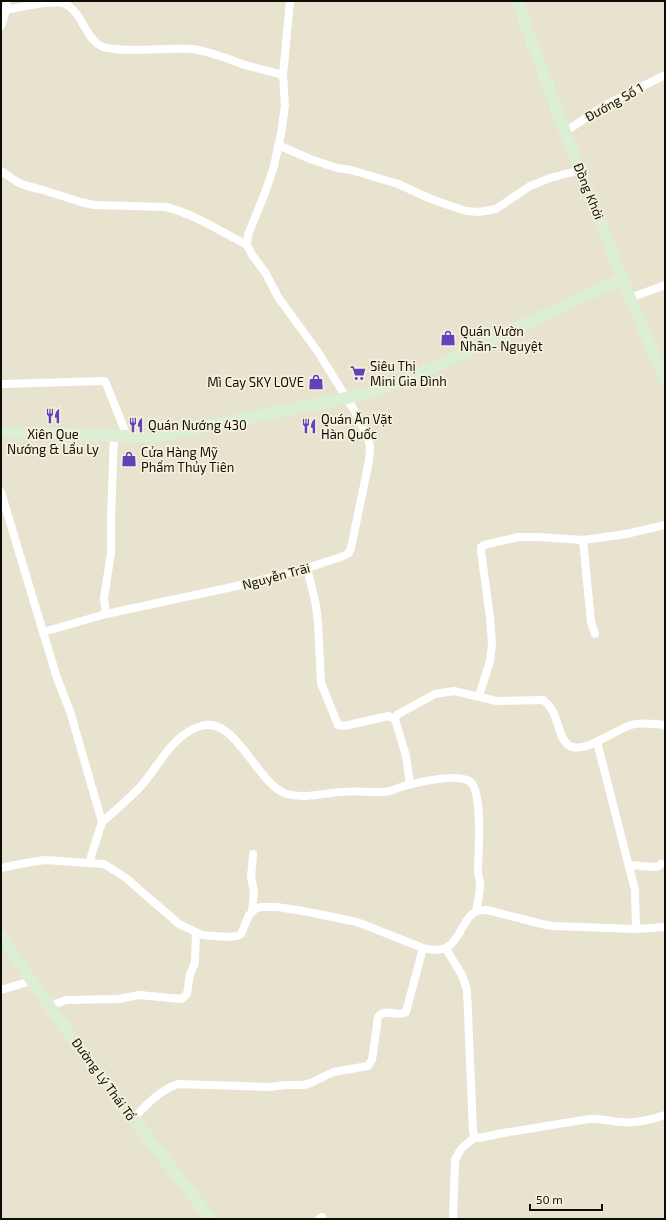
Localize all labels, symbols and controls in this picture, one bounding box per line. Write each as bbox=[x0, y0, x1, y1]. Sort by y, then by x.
street label: Đướng Số 1 bbox=[582, 79, 646, 125]
street label: Đồng Khởi bbox=[570, 160, 608, 222]
place label: Quán Vườn Nhãn- Nguyệt bbox=[460, 323, 543, 354]
shop icon: Quán Vườn Nhãn- Nguyệt bbox=[439, 329, 457, 347]
place label: Siêu Thị Mini Gia Đình bbox=[370, 358, 447, 389]
supermarket icon: Siêu Thị Mini Gia Đình bbox=[349, 364, 367, 382]
shop icon: Mì Cay SKY LOVE bbox=[307, 373, 325, 391]
place label: Mì Cay SKY LOVE bbox=[207, 374, 304, 390]
restaurant icon: Xiên Que Nướng & Lẩu Ly bbox=[44, 407, 62, 425]
place label: Quán Ăn Vặt Hàn Quốc bbox=[321, 411, 392, 442]
restaurant icon: Quán Nướng 430 bbox=[127, 416, 145, 434]
place label: Quán Nướng 430 bbox=[148, 417, 247, 433]
restaurant icon: Quán Ăn Vặt Hàn Quốc bbox=[300, 417, 318, 435]
place label: Xiên Que Nướng & Lẩu Ly bbox=[7, 426, 99, 457]
place label: Cửa Hàng Mỹ Phẩm Thủy Tiên bbox=[141, 444, 234, 475]
shop icon: Cửa Hàng Mỹ Phẩm Thủy Tiên bbox=[120, 450, 138, 468]
street label: Nguyễn Trãi bbox=[240, 559, 312, 593]
street label: Đường Lý Thái Tổ bbox=[69, 1035, 139, 1123]
scale bar bbox=[530, 1186, 602, 1212]
text: 50 m bbox=[536, 1192, 563, 1206]

